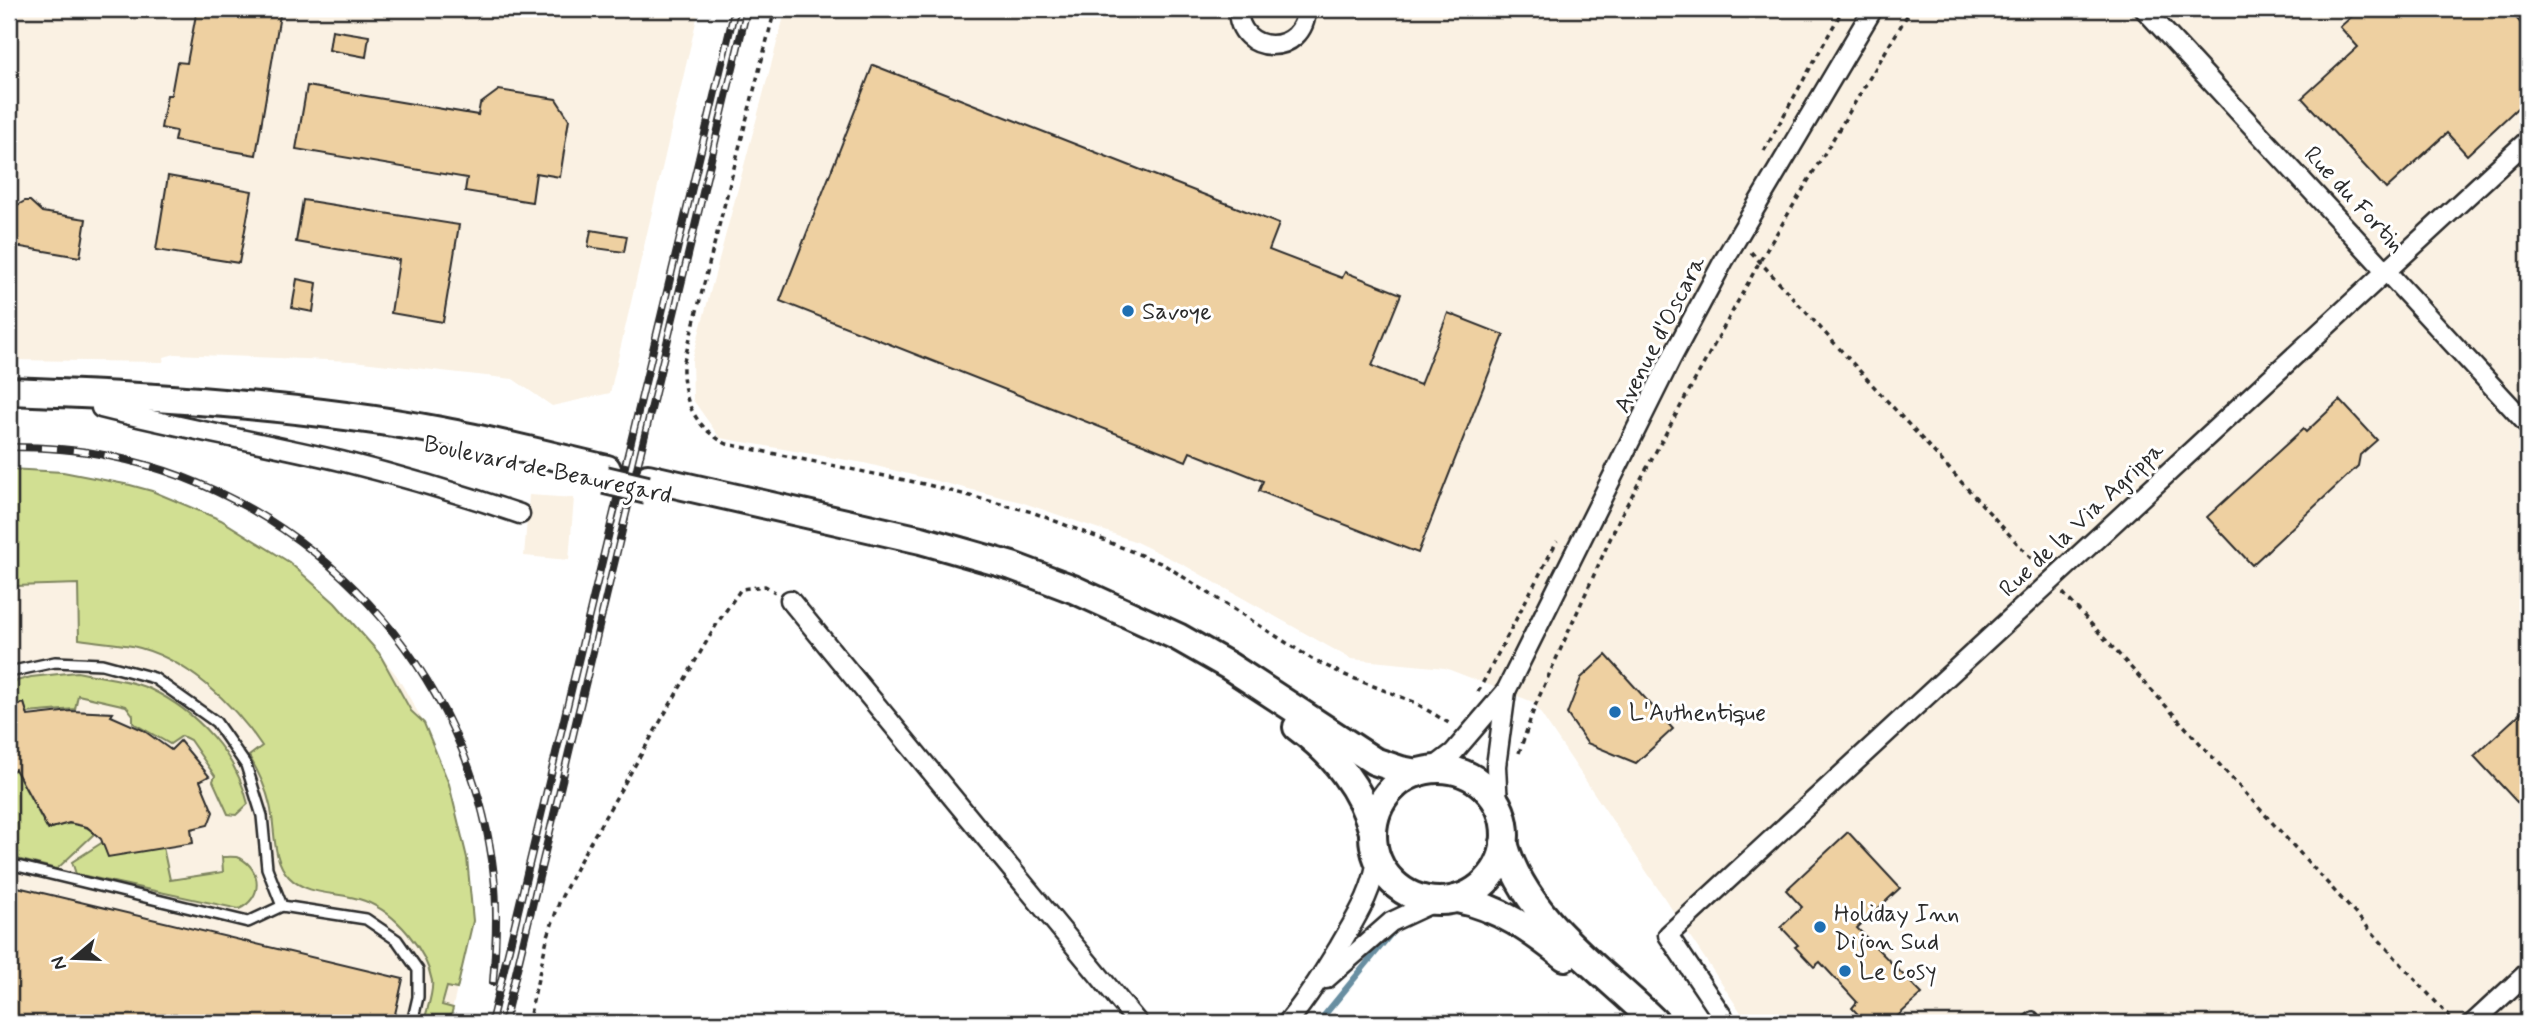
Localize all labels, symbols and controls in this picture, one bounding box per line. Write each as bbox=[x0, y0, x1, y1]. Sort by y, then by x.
street label: Rue du Fortin bbox=[2296, 140, 2411, 260]
street label: Avenue d'Oscara bbox=[1607, 250, 1714, 418]
place label: Savoye bbox=[1142, 297, 1211, 328]
marker: Savoye bbox=[1120, 303, 1136, 319]
street label: Boulevard de Beauregard bbox=[420, 429, 674, 515]
street label: Rue de la Via Agrippa bbox=[1993, 435, 2171, 605]
place label: L'Authentique bbox=[1629, 698, 1766, 729]
marker: L'Authentique bbox=[1607, 704, 1623, 720]
place label: Holiday Inn Dijon Sud bbox=[1834, 899, 1959, 958]
marker: Holiday Inn Dijon Sud bbox=[1812, 919, 1828, 935]
north arrow bbox=[38, 923, 108, 993]
text: N bbox=[45, 953, 73, 973]
place label: Le Cosy bbox=[1859, 957, 1937, 988]
marker: Le Cosy bbox=[1837, 963, 1853, 979]

